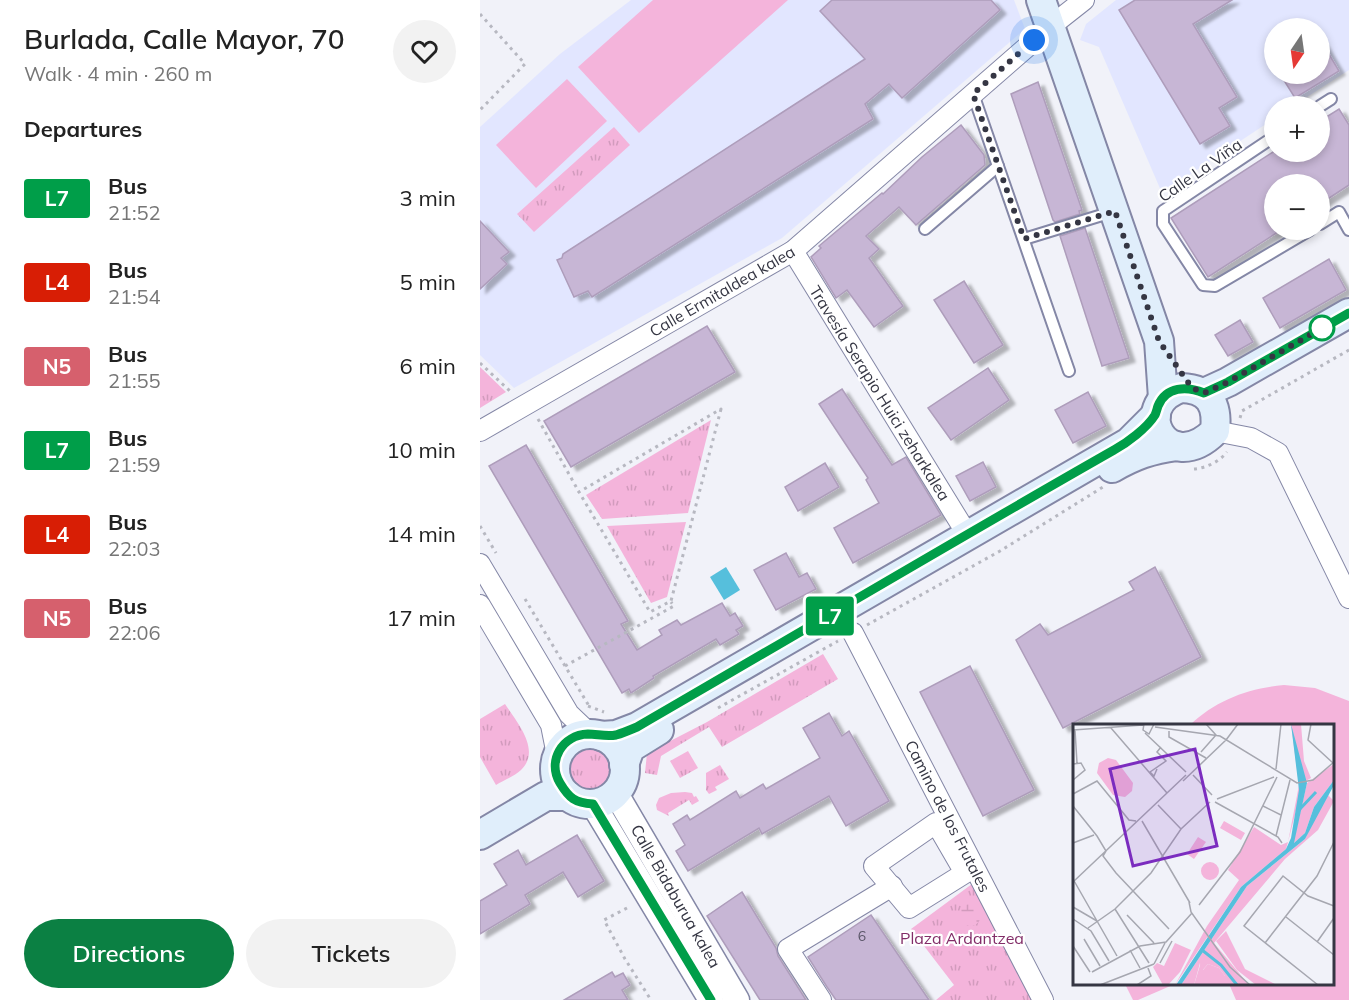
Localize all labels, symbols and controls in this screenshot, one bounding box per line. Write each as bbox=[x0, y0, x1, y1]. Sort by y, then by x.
north arrow bbox=[1264, 18, 1330, 84]
map controls bbox=[1264, 18, 1330, 240]
button: heart bbox=[393, 20, 456, 83]
text: Burlada, Calle Mayor, 70 bbox=[24, 21, 345, 56]
your location bbox=[1019, 25, 1049, 55]
text: Walk · 4 min · 260 m bbox=[24, 61, 212, 86]
button: + bbox=[1264, 96, 1330, 162]
text: Departures bbox=[24, 115, 142, 143]
street label: Calle La Viña bbox=[1154, 134, 1246, 206]
text: Bus bbox=[108, 172, 147, 200]
button: − bbox=[1264, 174, 1330, 240]
text: 3 min bbox=[400, 184, 456, 212]
text: L7 bbox=[45, 185, 69, 211]
text: 21:52 bbox=[108, 200, 161, 225]
street label: Calle Ermitaldea kalea bbox=[646, 241, 798, 341]
text: Bus bbox=[108, 256, 147, 284]
text: 5 min bbox=[400, 268, 456, 296]
text: L4 bbox=[45, 269, 69, 295]
street label: Travesía Serapio Huici zeharkalea bbox=[805, 282, 955, 504]
text: 21:54 bbox=[108, 284, 161, 309]
unlabelled marker bbox=[1309, 315, 1335, 341]
text: Bus bbox=[108, 340, 147, 368]
text: 6 min bbox=[400, 352, 456, 380]
text: N5 bbox=[43, 353, 71, 379]
text: 21:55 bbox=[108, 368, 161, 393]
text: Bus bbox=[108, 424, 147, 452]
text: 10 min bbox=[386, 436, 456, 464]
text: L7 bbox=[45, 437, 69, 463]
text: 21:59 bbox=[108, 452, 161, 477]
text: Bus bbox=[108, 508, 147, 536]
text: 14 min bbox=[386, 520, 456, 548]
text: L4 bbox=[45, 521, 69, 547]
text: 22:03 bbox=[108, 536, 161, 561]
text: Bus bbox=[108, 592, 147, 620]
line badge: L7 bbox=[803, 596, 857, 636]
text: L7 bbox=[818, 603, 842, 629]
text: 17 min bbox=[386, 604, 456, 632]
text: N5 bbox=[43, 605, 71, 631]
text: 22:06 bbox=[108, 620, 161, 645]
inset map bbox=[1073, 724, 1334, 985]
street label: Camino de los Frutales bbox=[901, 737, 995, 895]
street label: Calle Bidaburua kalea bbox=[627, 821, 725, 971]
button: Directions bbox=[24, 919, 234, 988]
button: Tickets bbox=[246, 919, 456, 988]
house number: 6 bbox=[858, 927, 866, 945]
park label: Plaza Ardantzea bbox=[900, 928, 1024, 948]

